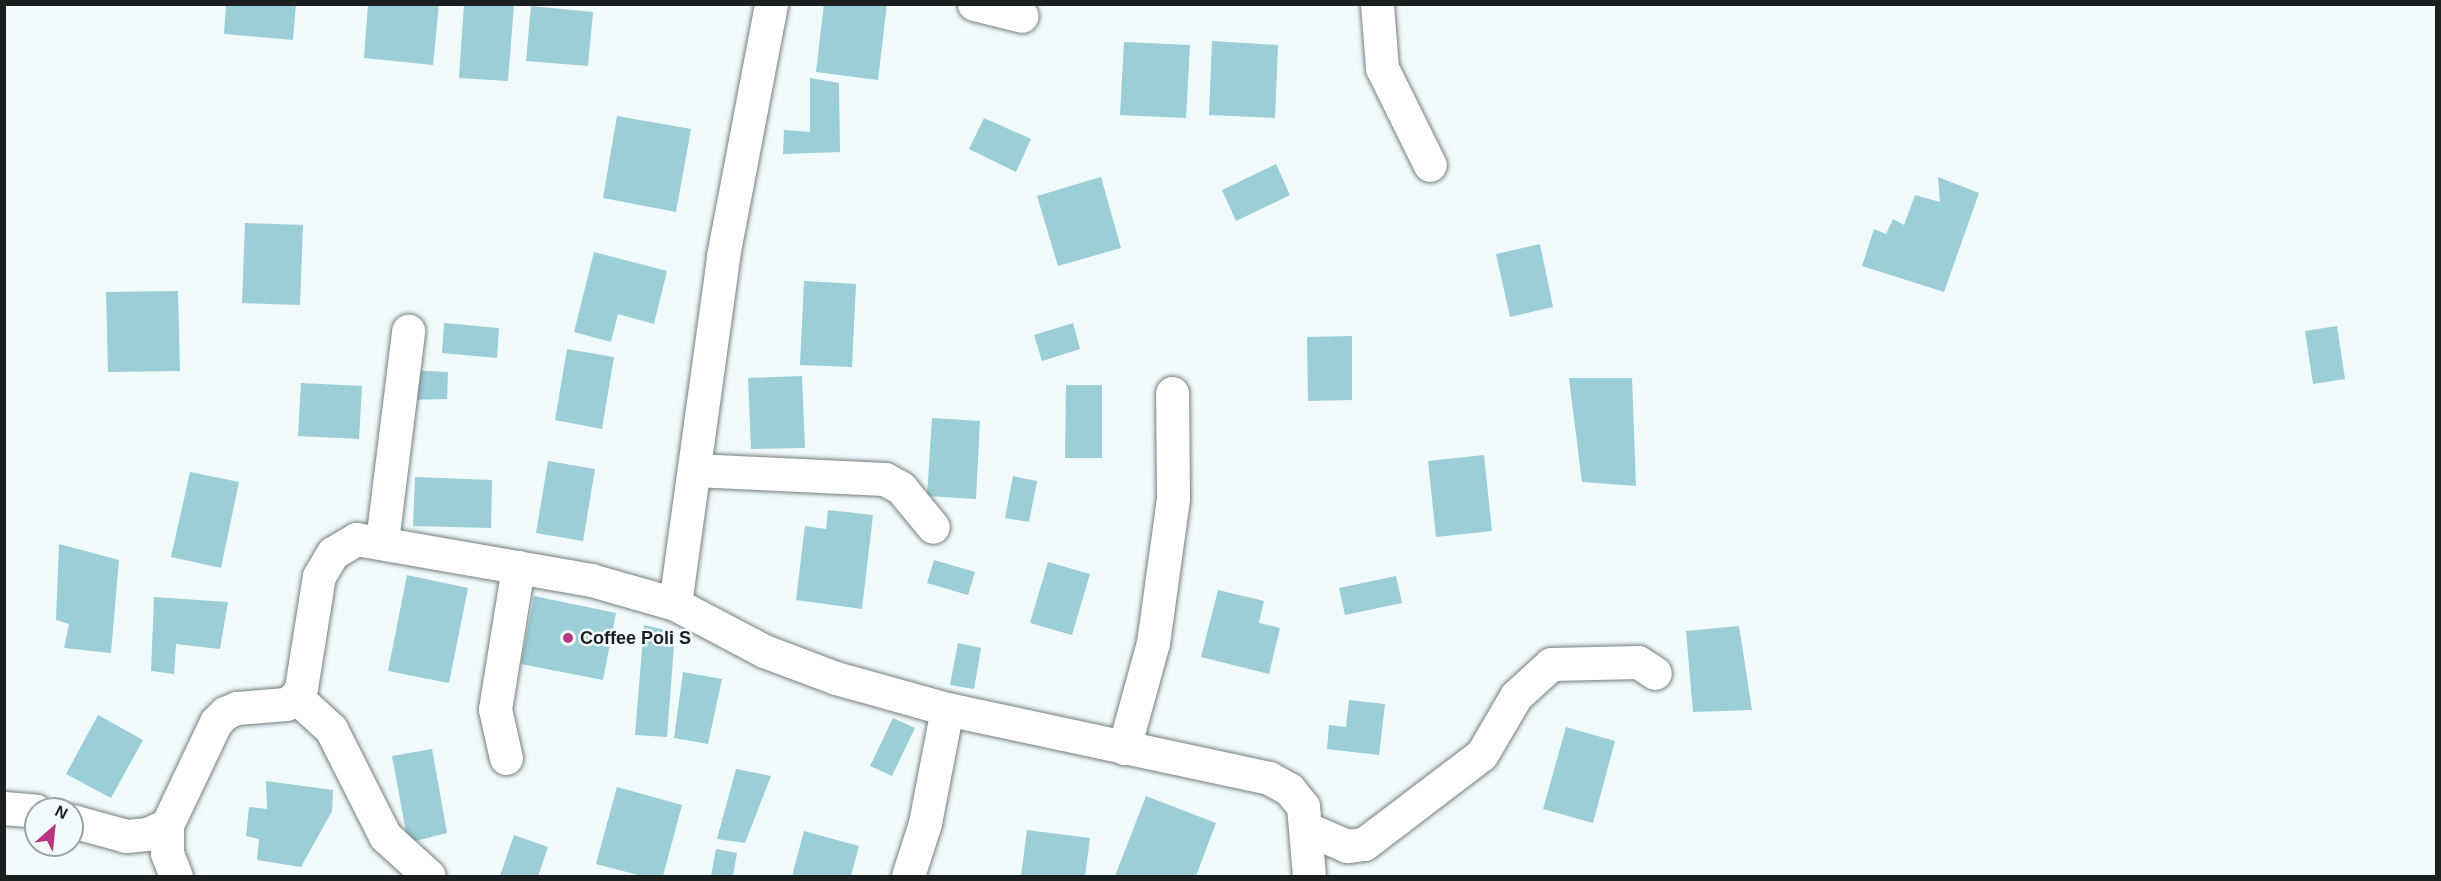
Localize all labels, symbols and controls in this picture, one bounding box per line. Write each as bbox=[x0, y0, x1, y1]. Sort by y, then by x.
place label: Coffee Poli S bbox=[580, 627, 691, 649]
marker: Coffee Poli S bbox=[561, 631, 575, 645]
north arrow bbox=[24, 797, 84, 857]
text: N bbox=[52, 802, 71, 822]

